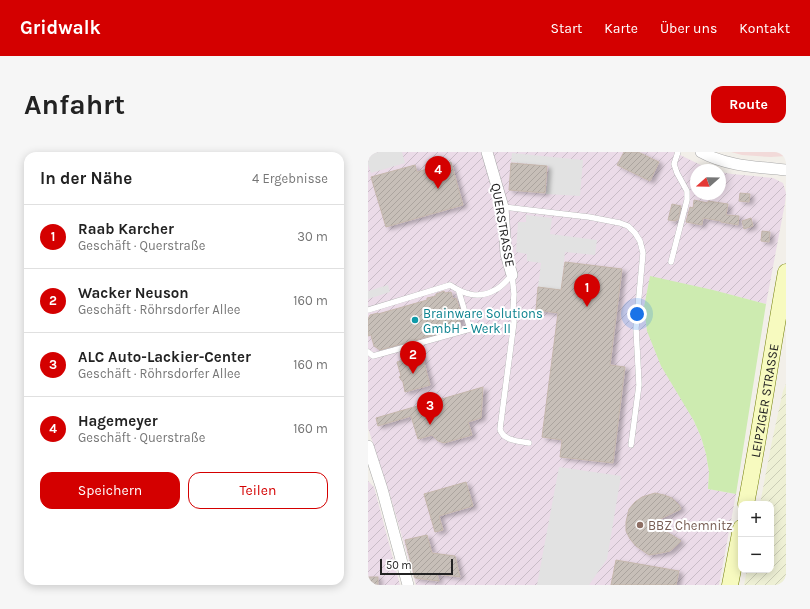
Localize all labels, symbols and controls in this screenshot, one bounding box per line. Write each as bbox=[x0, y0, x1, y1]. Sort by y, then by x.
text: Gridwalk bbox=[20, 17, 101, 39]
text: Start bbox=[550, 20, 582, 37]
text: Karte bbox=[604, 20, 638, 37]
text: Über uns bbox=[660, 20, 717, 37]
text: Kontakt bbox=[739, 20, 790, 37]
button: Route bbox=[711, 86, 786, 123]
text: Anfahrt bbox=[24, 88, 125, 121]
pin: 4 bbox=[425, 156, 451, 189]
north arrow bbox=[690, 164, 726, 200]
text: In der Nähe bbox=[40, 168, 132, 188]
text: 4 Ergebnisse bbox=[252, 171, 328, 186]
street label: QUERSTRASSE bbox=[488, 182, 518, 268]
text: Raab Karcher bbox=[78, 220, 174, 238]
text: 1 bbox=[51, 229, 55, 244]
text: 30 m bbox=[297, 229, 328, 244]
text: Geschäft · Querstraße bbox=[78, 238, 205, 253]
pin: 1 bbox=[574, 274, 600, 307]
text: Wacker Neuson bbox=[78, 284, 189, 302]
text: 2 bbox=[49, 293, 57, 308]
text: 160 m bbox=[293, 293, 328, 308]
text: Geschäft · Röhrsdorfer Allee bbox=[78, 302, 240, 317]
your location bbox=[627, 304, 647, 324]
place label: Brainware Solutions GmbH - Werk II bbox=[423, 306, 543, 336]
marker: Brainware Solutions GmbH - Werk II bbox=[410, 315, 420, 325]
pin: 2 bbox=[400, 341, 426, 374]
street label: LEIPZIGER STRASSE bbox=[747, 343, 781, 459]
text: ALC Auto-Lackier-Center bbox=[78, 348, 251, 366]
text: 3 bbox=[49, 357, 57, 372]
text: 160 m bbox=[293, 357, 328, 372]
text: Geschäft · Röhrsdorfer Allee bbox=[78, 366, 240, 381]
pin: 3 bbox=[417, 392, 443, 425]
text: Hagemeyer bbox=[78, 412, 158, 430]
text: 4 bbox=[49, 421, 57, 436]
text: 160 m bbox=[293, 421, 328, 436]
text: Geschäft · Querstraße bbox=[78, 430, 205, 445]
button: Speichern bbox=[40, 472, 180, 509]
button: Teilen bbox=[188, 472, 328, 509]
map controls bbox=[738, 501, 774, 573]
button: + bbox=[738, 501, 774, 537]
place label: BBZ Chemnitz bbox=[648, 518, 732, 533]
marker: BBZ Chemnitz bbox=[635, 520, 645, 530]
button: − bbox=[738, 537, 774, 573]
scale bar bbox=[380, 557, 453, 576]
text: 50 m bbox=[386, 559, 412, 572]

